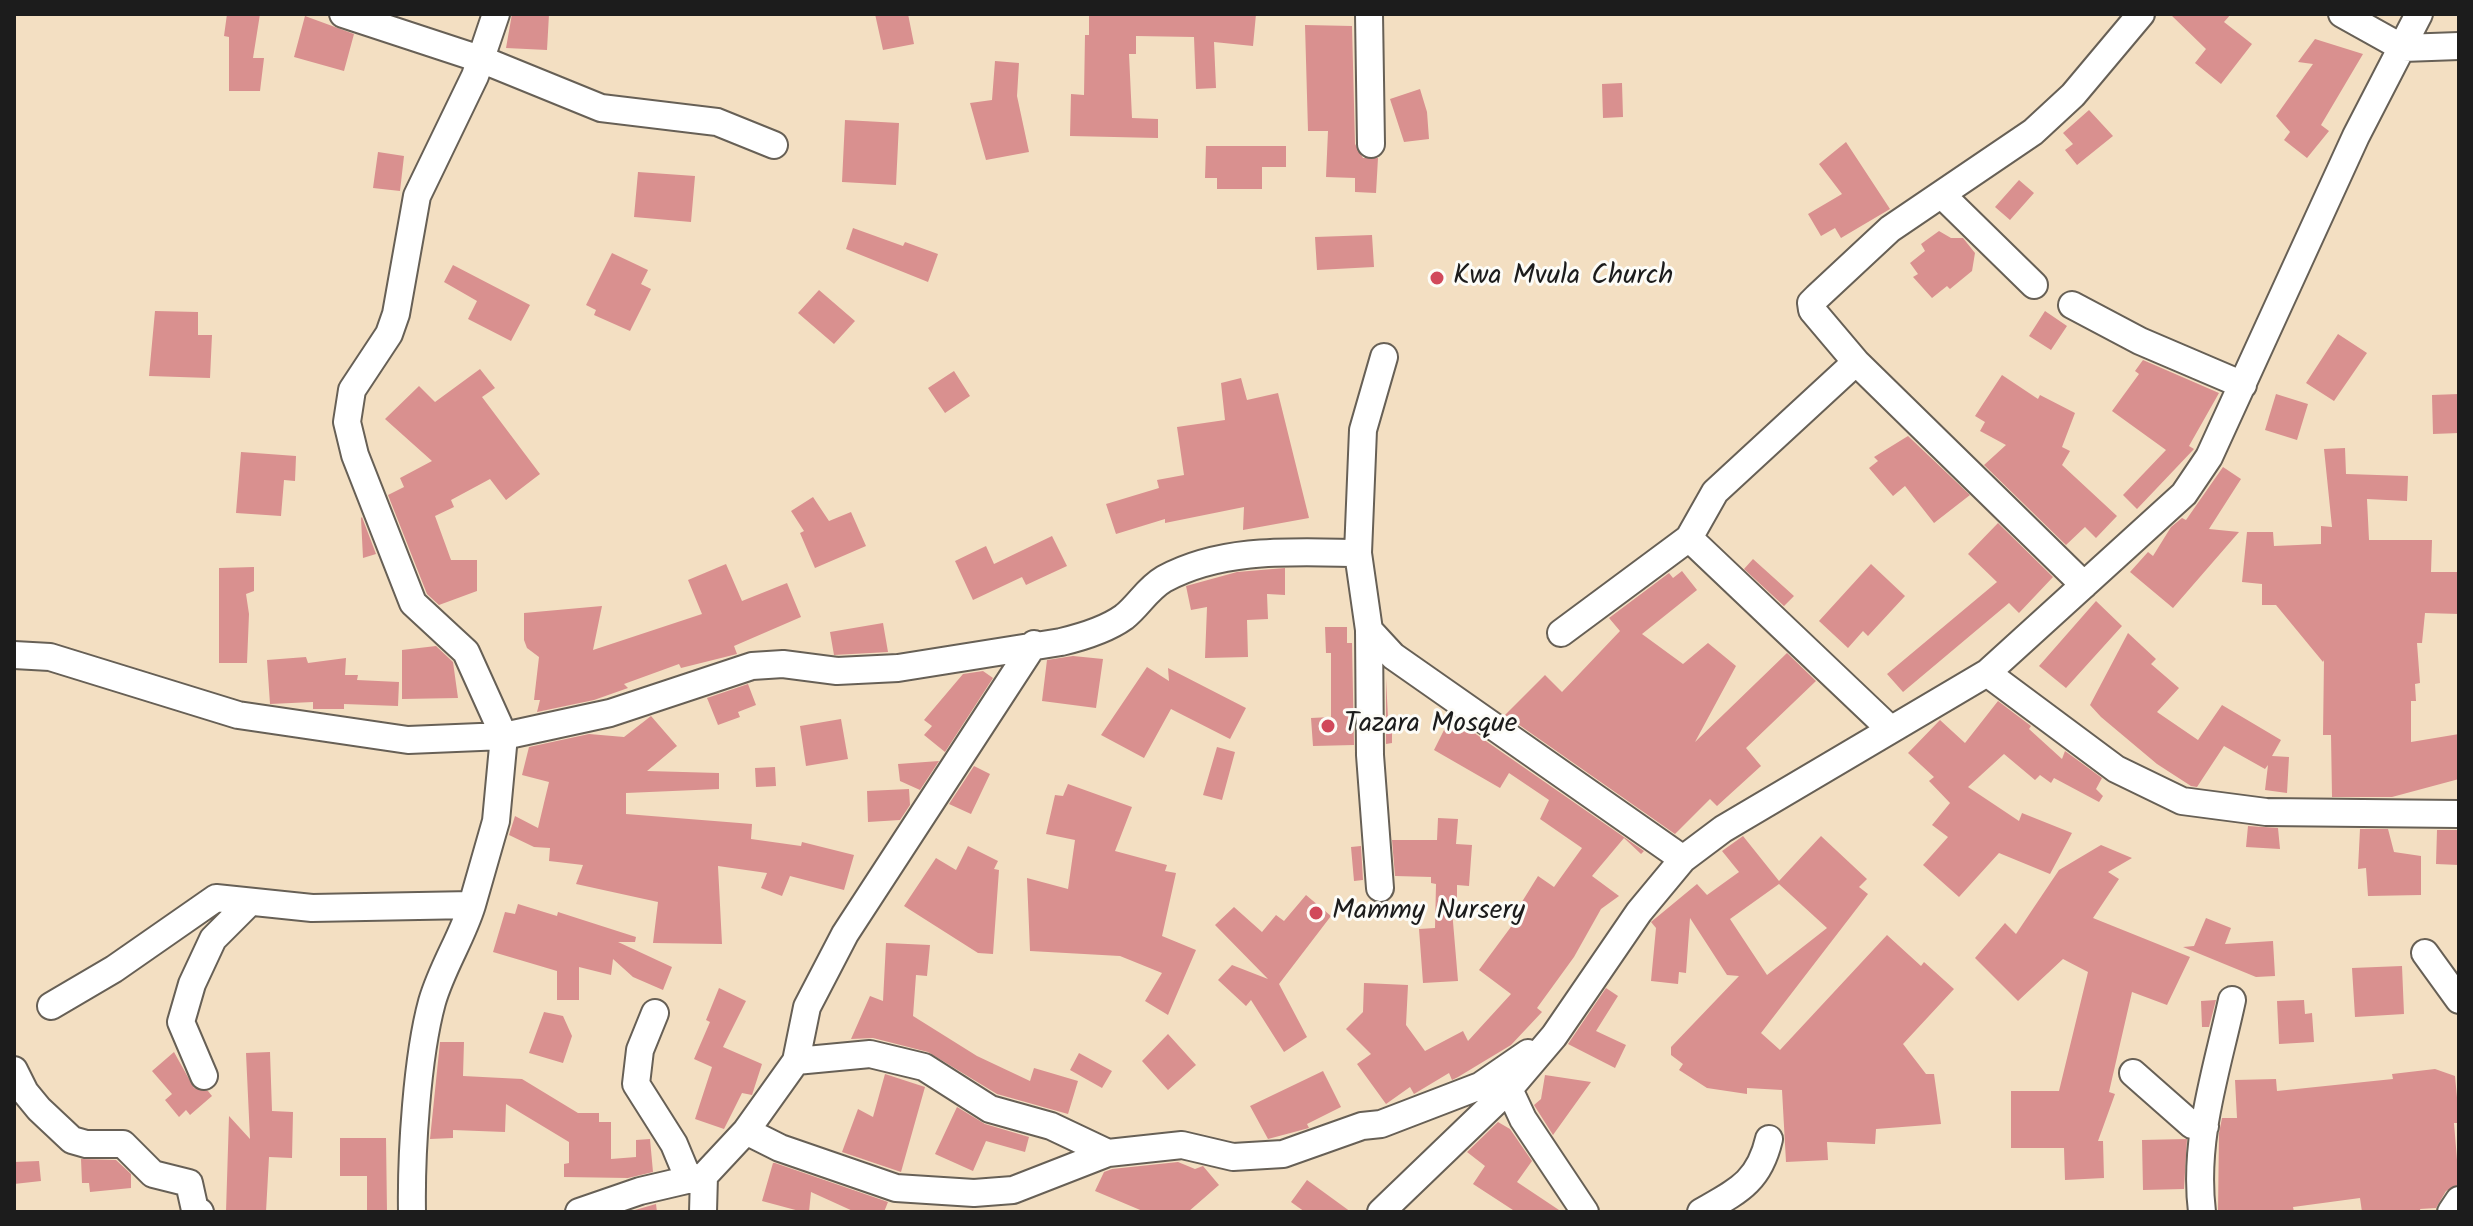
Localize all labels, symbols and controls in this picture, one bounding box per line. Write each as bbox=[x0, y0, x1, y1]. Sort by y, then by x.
place label: Kwa Mvula Church bbox=[1453, 261, 1673, 295]
marker: Kwa Mvula Church bbox=[1428, 269, 1446, 287]
place label: Tazara Mosque bbox=[1344, 709, 1517, 743]
marker: Tazara Mosque bbox=[1319, 717, 1337, 735]
place label: Mammy Nursery bbox=[1332, 896, 1525, 930]
marker: Mammy Nursery bbox=[1307, 904, 1325, 922]

